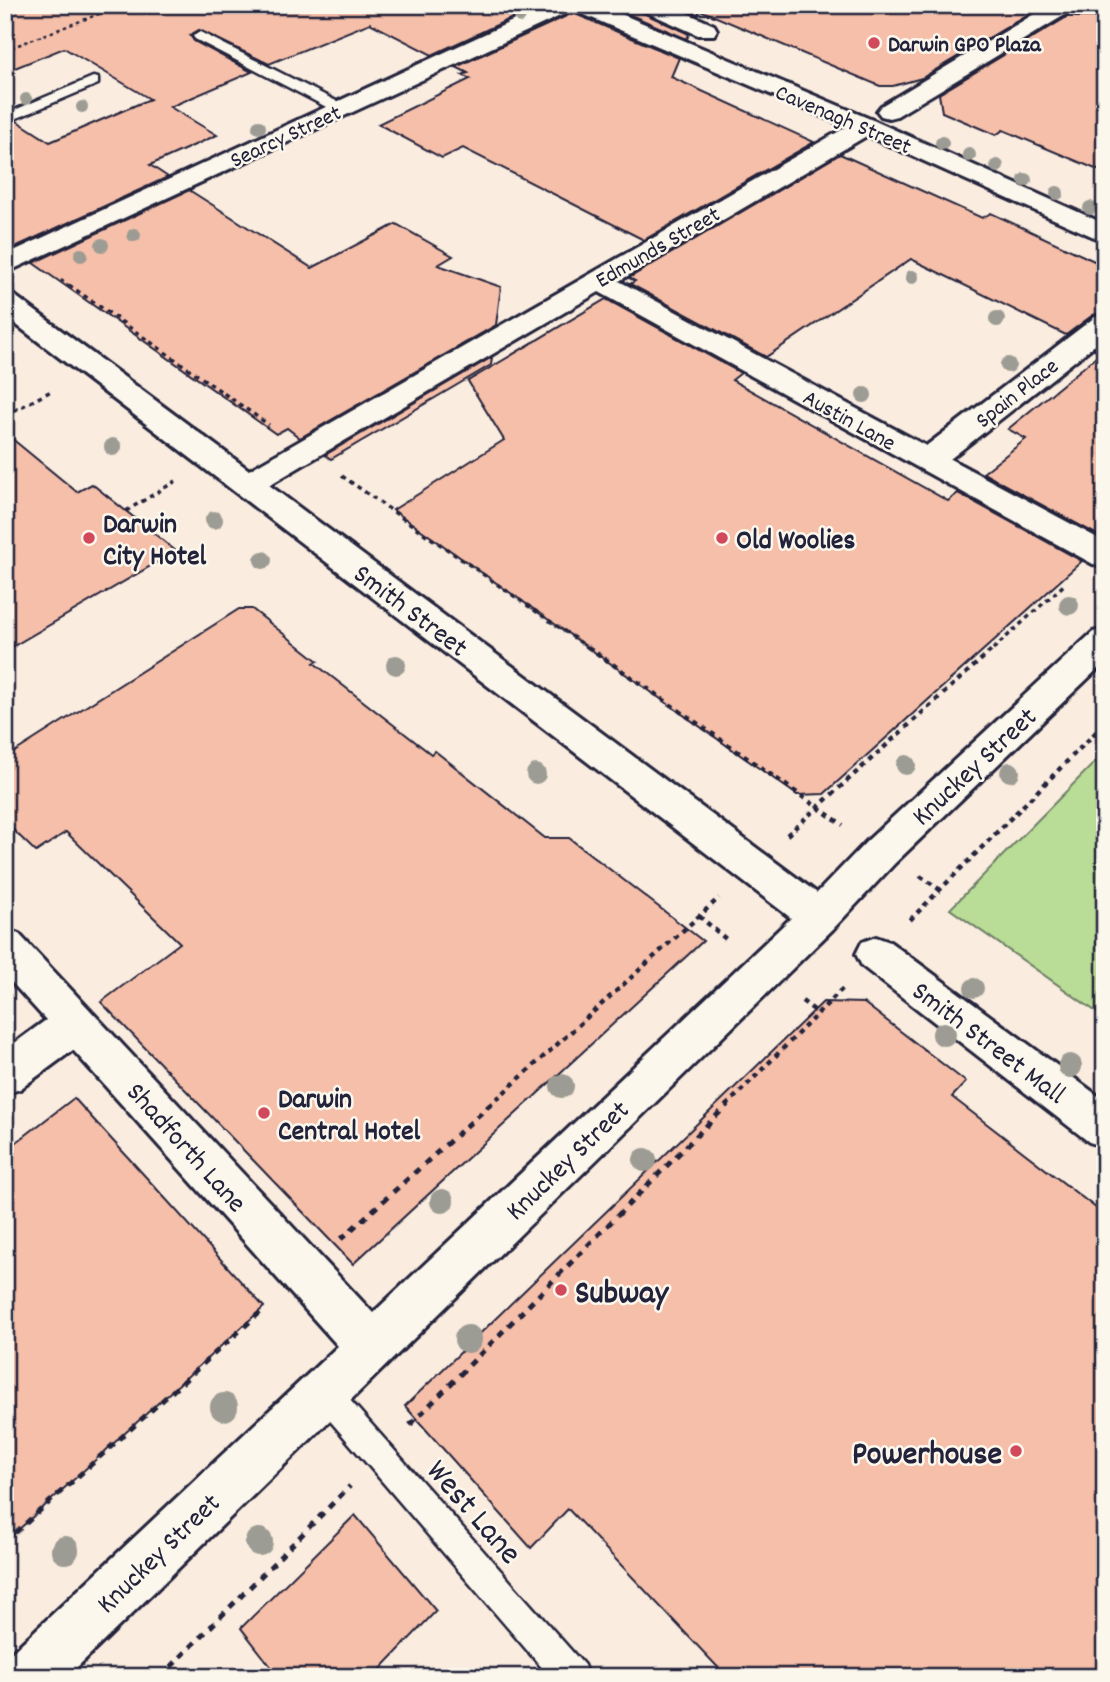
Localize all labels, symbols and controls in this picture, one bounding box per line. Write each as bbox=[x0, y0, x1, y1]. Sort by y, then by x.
place label: Darwin GPO Plaza bbox=[888, 30, 1042, 63]
marker: Darwin GPO Plaza bbox=[866, 35, 882, 51]
street label: Cavenagh Street bbox=[769, 78, 916, 165]
street label: Searcy Street bbox=[225, 98, 348, 178]
street label: Edmunds Street bbox=[590, 200, 727, 298]
street label: Spain Place bbox=[969, 352, 1067, 438]
street label: Austin Lane bbox=[796, 383, 901, 461]
place label: Darwin City Hotel bbox=[103, 507, 206, 579]
place label: Old Woolies bbox=[736, 523, 855, 563]
marker: Darwin City Hotel bbox=[81, 530, 97, 546]
marker: Old Woolies bbox=[714, 530, 730, 546]
street label: Smith Street bbox=[343, 557, 475, 669]
street label: Knuckey Street bbox=[905, 700, 1048, 837]
street label: Smith Street Mall bbox=[902, 974, 1073, 1116]
street label: Shadforth Lane bbox=[115, 1075, 254, 1224]
place label: Darwin Central Hotel bbox=[278, 1082, 420, 1154]
street label: Knuckey Street bbox=[498, 1093, 640, 1232]
marker: Darwin Central Hotel bbox=[256, 1105, 272, 1121]
place label: Subway bbox=[575, 1272, 670, 1319]
marker: Subway bbox=[553, 1282, 569, 1298]
place label: Powerhouse bbox=[852, 1433, 1002, 1480]
marker: Powerhouse bbox=[1008, 1443, 1024, 1459]
street label: West Lane bbox=[413, 1451, 531, 1577]
street label: Knuckey Street bbox=[89, 1486, 231, 1625]

